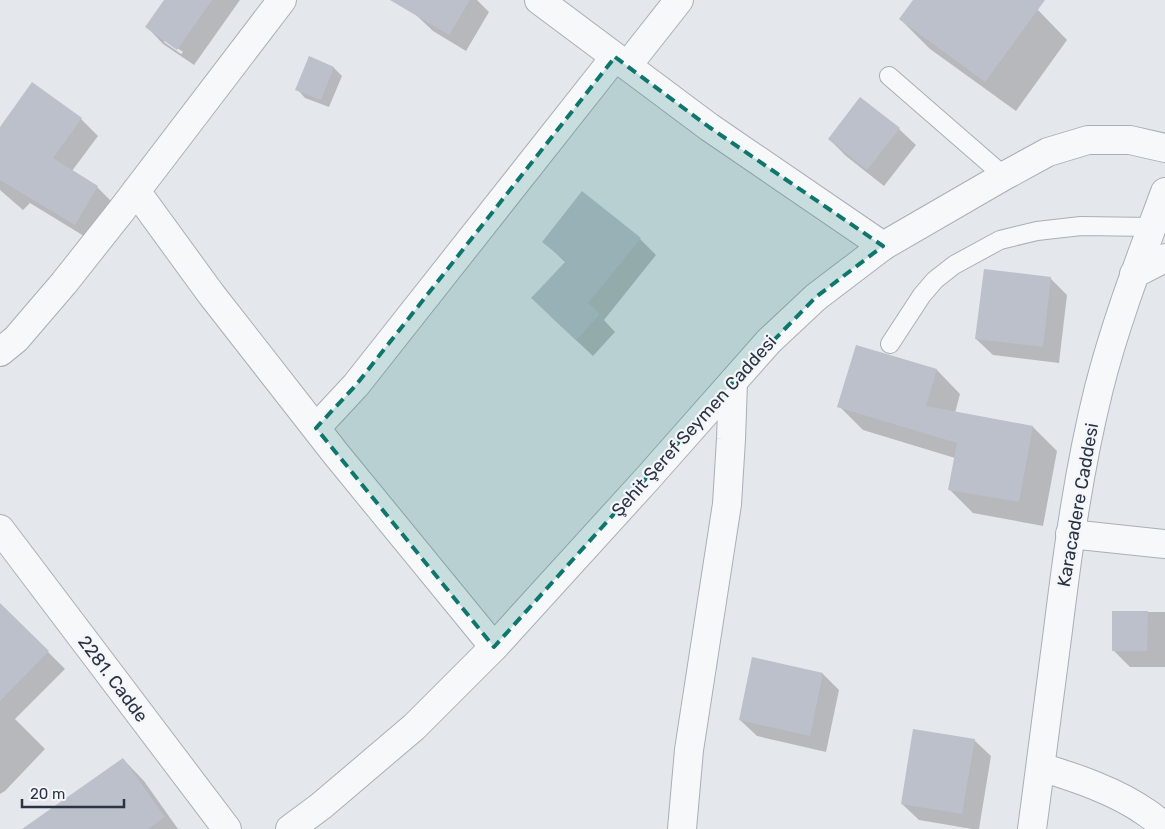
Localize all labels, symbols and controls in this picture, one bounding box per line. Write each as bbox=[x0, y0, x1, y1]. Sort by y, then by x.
street label: Şehit Şeref Seymen Caddesi bbox=[607, 331, 781, 521]
street label: Karacadere Caddesi bbox=[1053, 421, 1103, 589]
street label: 2281. Cadde bbox=[73, 631, 153, 727]
scale bar bbox=[22, 776, 125, 808]
text: 20 m bbox=[30, 785, 65, 803]

